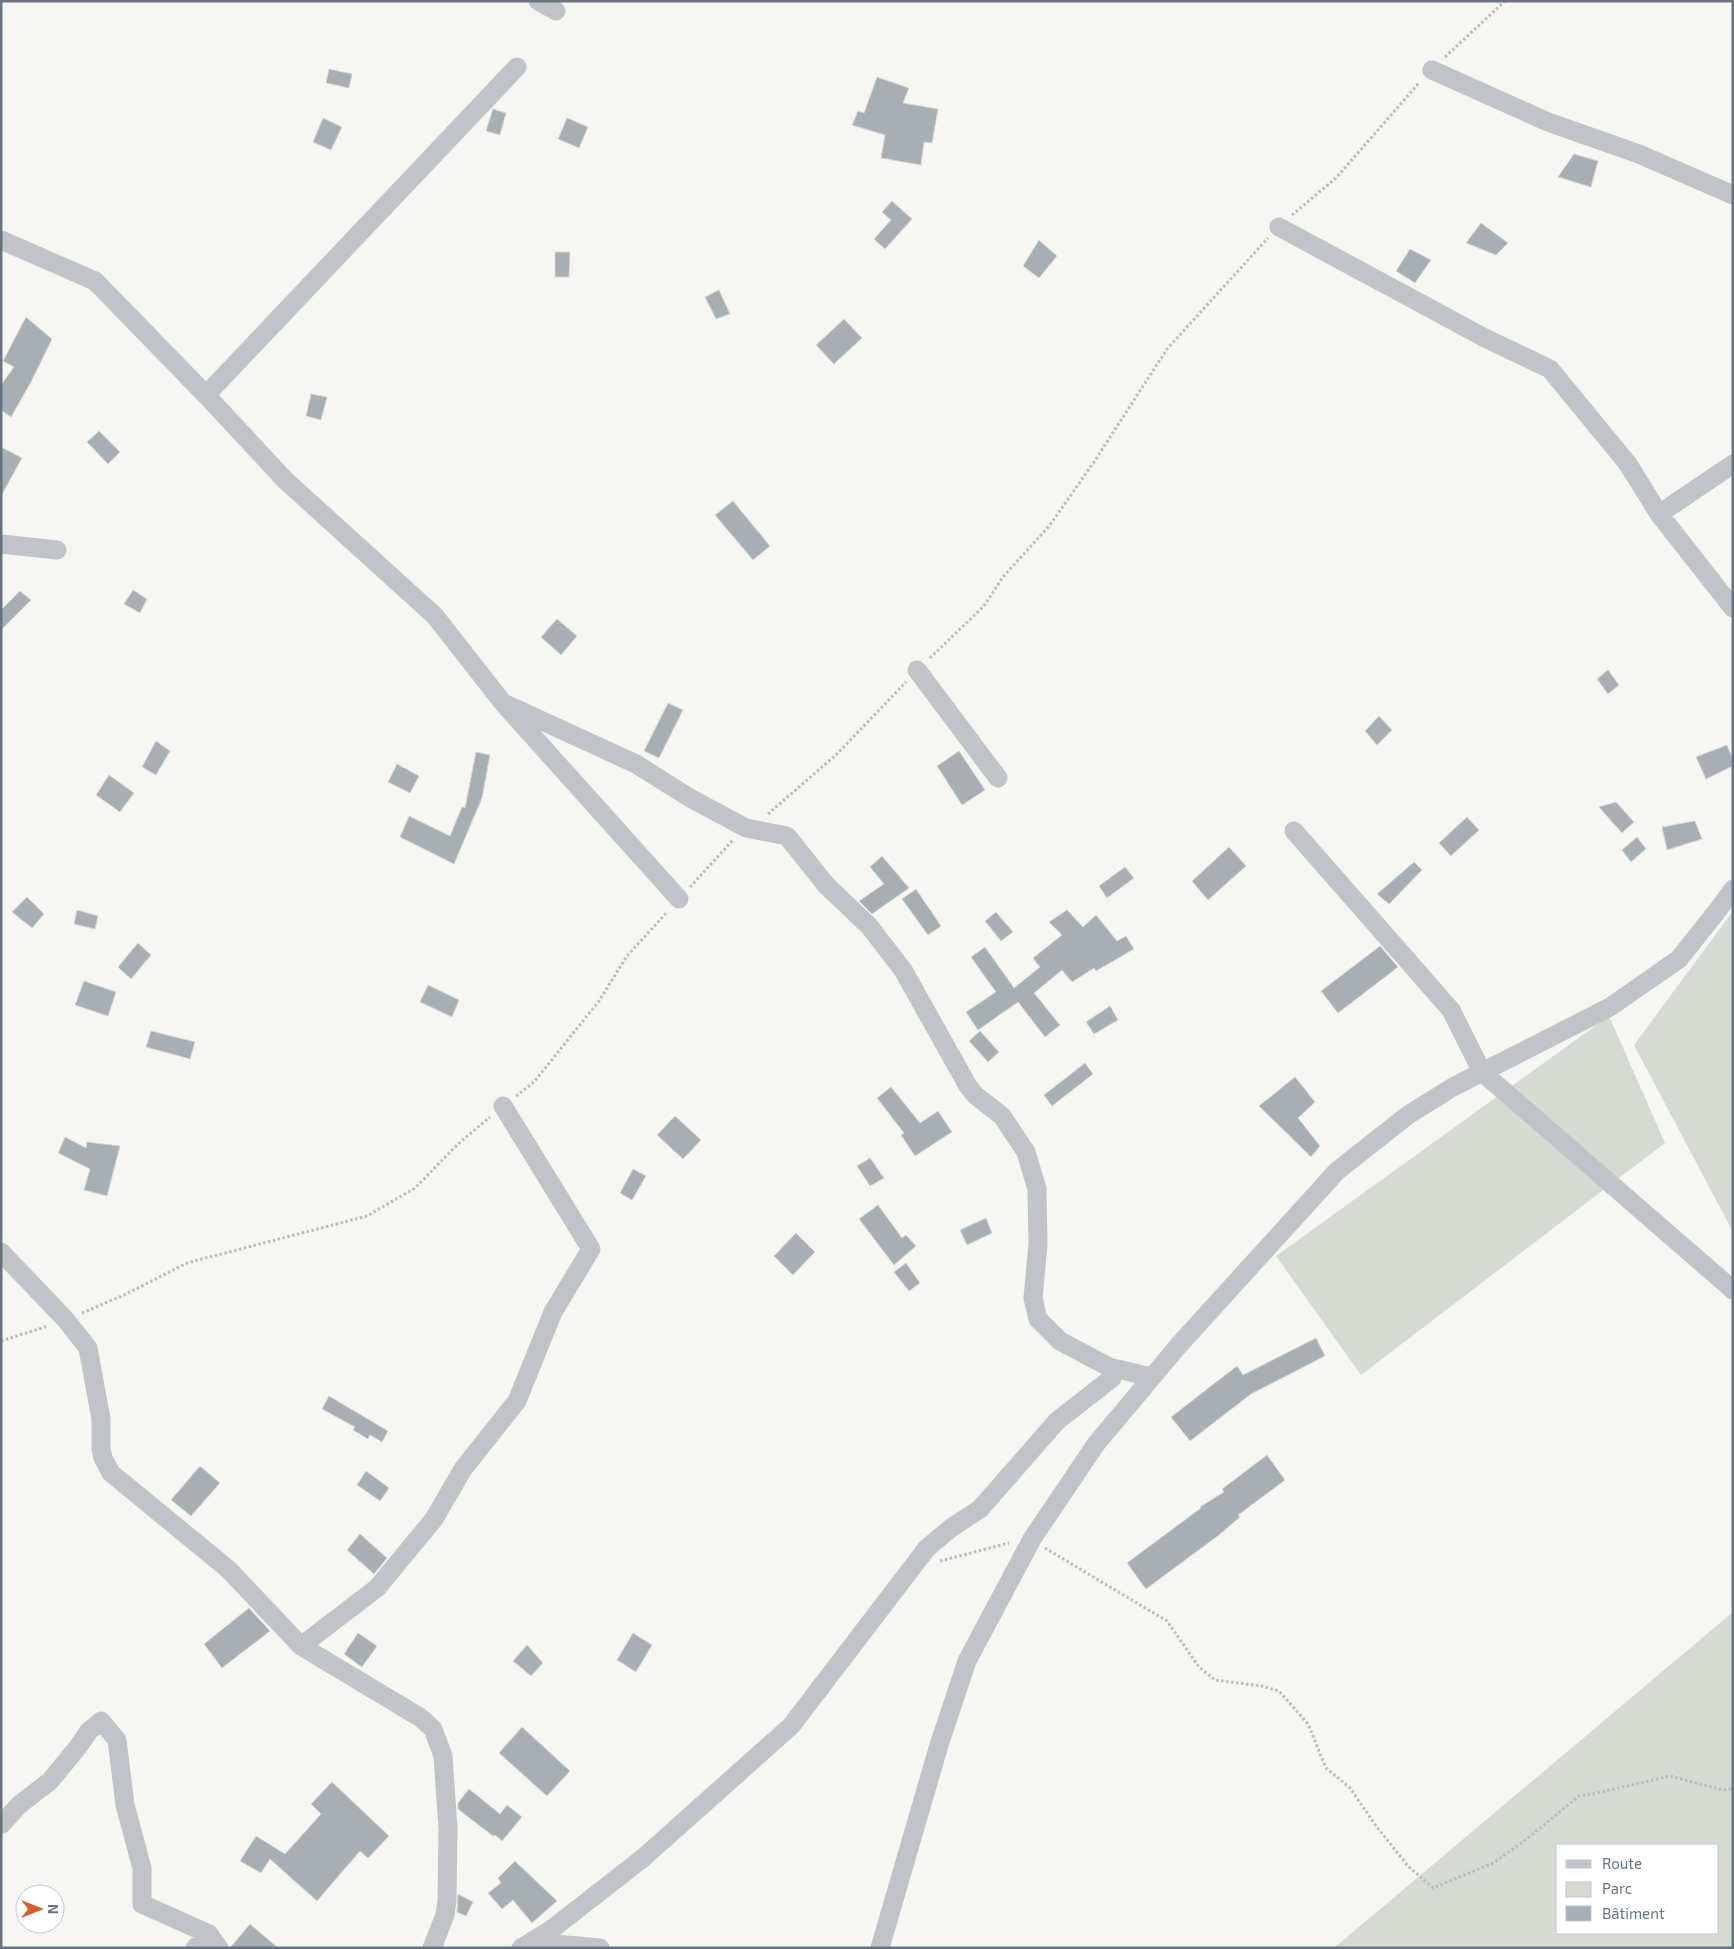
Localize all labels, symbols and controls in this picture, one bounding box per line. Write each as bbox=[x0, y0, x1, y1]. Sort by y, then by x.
legend bbox=[1556, 1844, 1719, 1934]
text: Route bbox=[1602, 1854, 1642, 1872]
text: Parc bbox=[1602, 1879, 1632, 1897]
north arrow bbox=[15, 1884, 65, 1934]
text: N bbox=[45, 1904, 62, 1914]
text: Bâtiment bbox=[1602, 1904, 1665, 1922]

